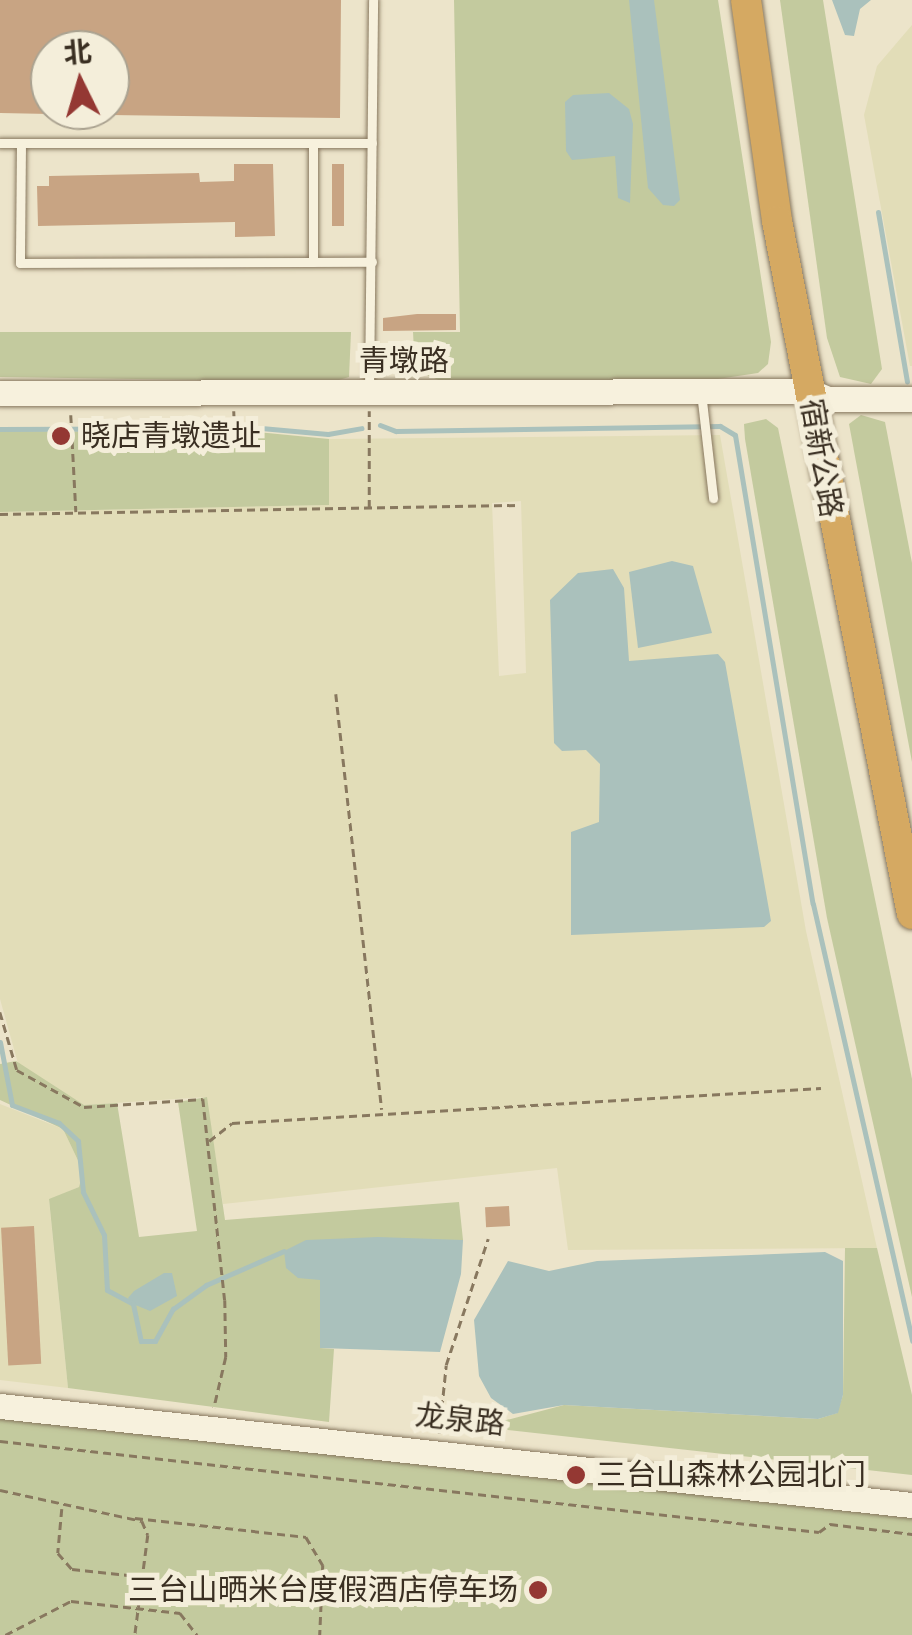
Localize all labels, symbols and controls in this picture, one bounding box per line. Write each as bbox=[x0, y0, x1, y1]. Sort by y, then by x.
north arrow bbox=[30, 30, 130, 130]
text: 北 bbox=[62, 32, 93, 72]
street label: 青墩路 bbox=[359, 343, 449, 379]
street label: 宿新公路 bbox=[793, 396, 849, 520]
place label: 晓店青墩遗址 bbox=[81, 418, 261, 454]
marker: 晓店青墩遗址 bbox=[50, 425, 72, 447]
street label: 龙泉路 bbox=[413, 1397, 507, 1443]
place label: 三台山森林公园北门 bbox=[596, 1457, 866, 1493]
marker: 三台山森林公园北门 bbox=[565, 1464, 587, 1486]
place label: 三台山晒米台度假酒店停车场 bbox=[128, 1572, 518, 1608]
marker: 三台山晒米台度假酒店停车场 bbox=[527, 1579, 549, 1601]

